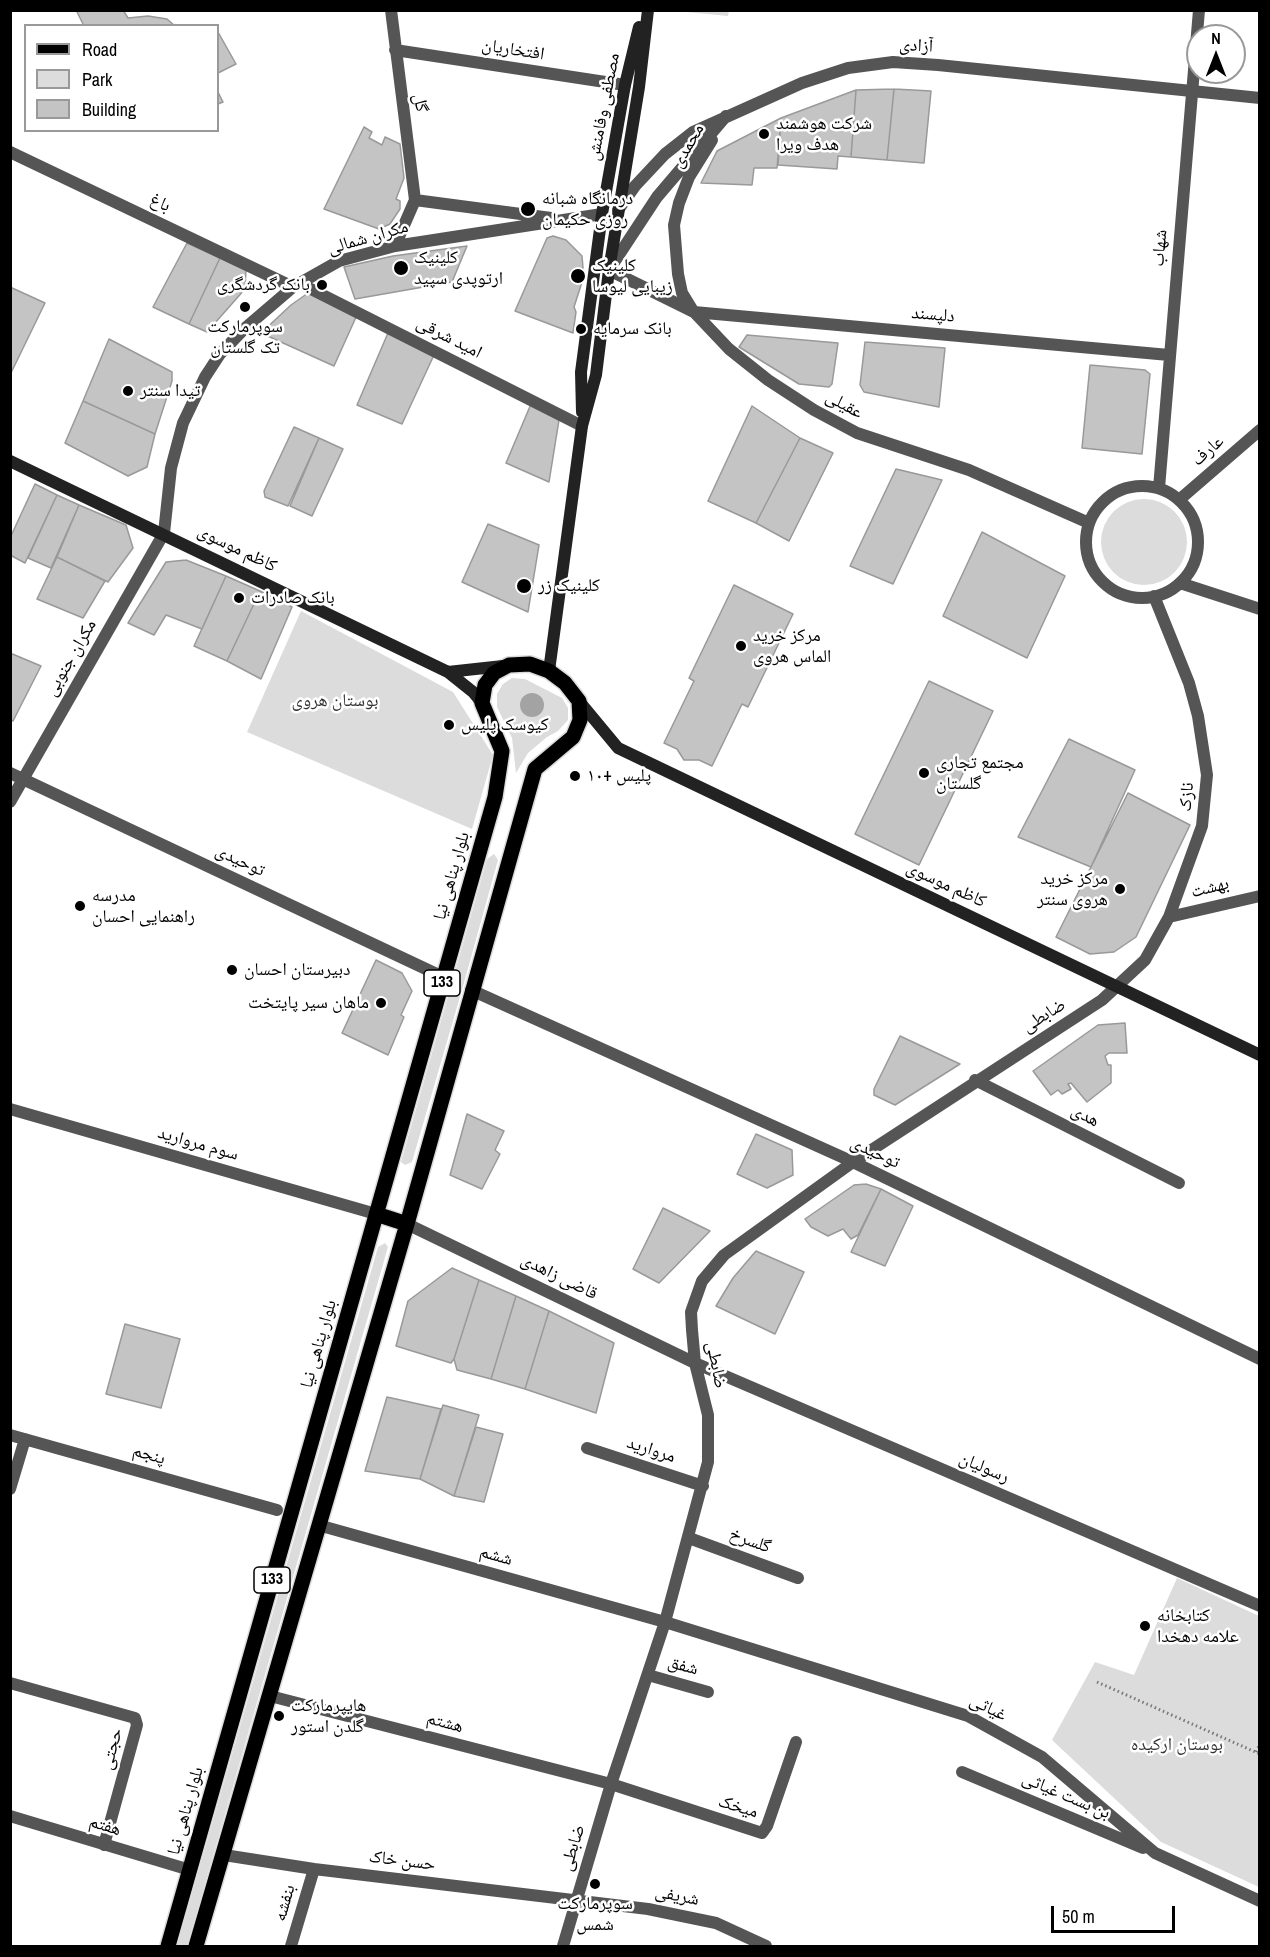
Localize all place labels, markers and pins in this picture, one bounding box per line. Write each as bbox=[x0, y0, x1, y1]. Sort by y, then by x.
place label: شرکت هوشمند هدف ویرا bbox=[776, 113, 872, 156]
marker: شرکت هوشمند هدف ویرا bbox=[757, 127, 771, 141]
place label: درمانگاه شبانه روزی حکیمان bbox=[542, 188, 633, 230]
marker: درمانگاه شبانه روزی حکیمان bbox=[519, 200, 537, 218]
place label: کلینیک ارتوپدی سپید bbox=[414, 247, 503, 290]
place label: کلینیک زیبایی لیوسا bbox=[592, 255, 673, 298]
marker: کلینیک ارتوپدی سپید bbox=[392, 259, 410, 277]
marker: کلینیک زیبایی لیوسا bbox=[569, 267, 587, 285]
place label: بانک گردشگری bbox=[217, 274, 310, 296]
marker: بانک گردشگری bbox=[315, 278, 329, 292]
marker: سوپرمارکت تک گلستان bbox=[238, 300, 252, 314]
place label: سوپرمارکت تک گلستان bbox=[207, 316, 283, 358]
place label: بانک سرمایه bbox=[593, 318, 672, 340]
marker: بانک سرمایه bbox=[574, 322, 588, 336]
place label: تیدا سنتر bbox=[140, 380, 200, 402]
marker: تیدا سنتر bbox=[121, 384, 135, 398]
place label: کلینیک زر bbox=[538, 575, 600, 597]
marker: کلینیک زر bbox=[515, 577, 533, 595]
place label: بانک صادرات bbox=[251, 587, 335, 609]
marker: بانک صادرات bbox=[232, 591, 246, 605]
place label: مرکز خرید الماس هروی bbox=[753, 625, 831, 668]
marker: مرکز خرید الماس هروی bbox=[734, 639, 748, 653]
place label: کیوسک پلیس bbox=[461, 714, 549, 736]
marker: کیوسک پلیس bbox=[442, 718, 456, 732]
place label: مجتمع تجاری گلستان bbox=[936, 752, 1024, 795]
place label: پلیس +۱۰ bbox=[587, 765, 651, 787]
marker: مجتمع تجاری گلستان bbox=[917, 766, 931, 780]
marker: پلیس +۱۰ bbox=[568, 769, 582, 783]
place label: مرکز خرید هروی سنتر bbox=[1037, 868, 1108, 910]
marker: مرکز خرید هروی سنتر bbox=[1113, 882, 1127, 896]
place label: مدرسه راهنمایی احسان bbox=[92, 885, 195, 928]
marker: مدرسه راهنمایی احسان bbox=[73, 899, 87, 913]
place label: دبیرستان احسان bbox=[244, 959, 350, 981]
marker: دبیرستان احسان bbox=[225, 963, 239, 977]
place label: ماهان سیر پایتخت bbox=[248, 992, 369, 1014]
marker: ماهان سیر پایتخت bbox=[374, 996, 388, 1010]
place label: کتابخانه علامه دهخدا bbox=[1157, 1605, 1239, 1648]
marker: کتابخانه علامه دهخدا bbox=[1138, 1619, 1152, 1633]
place label: هایپرمارکت گلدن استور bbox=[291, 1695, 367, 1738]
marker: هایپرمارکت گلدن استور bbox=[272, 1709, 286, 1723]
marker: سوپرمارکت شمس bbox=[588, 1877, 602, 1891]
place label: سوپرمارکت شمس bbox=[557, 1893, 633, 1936]

